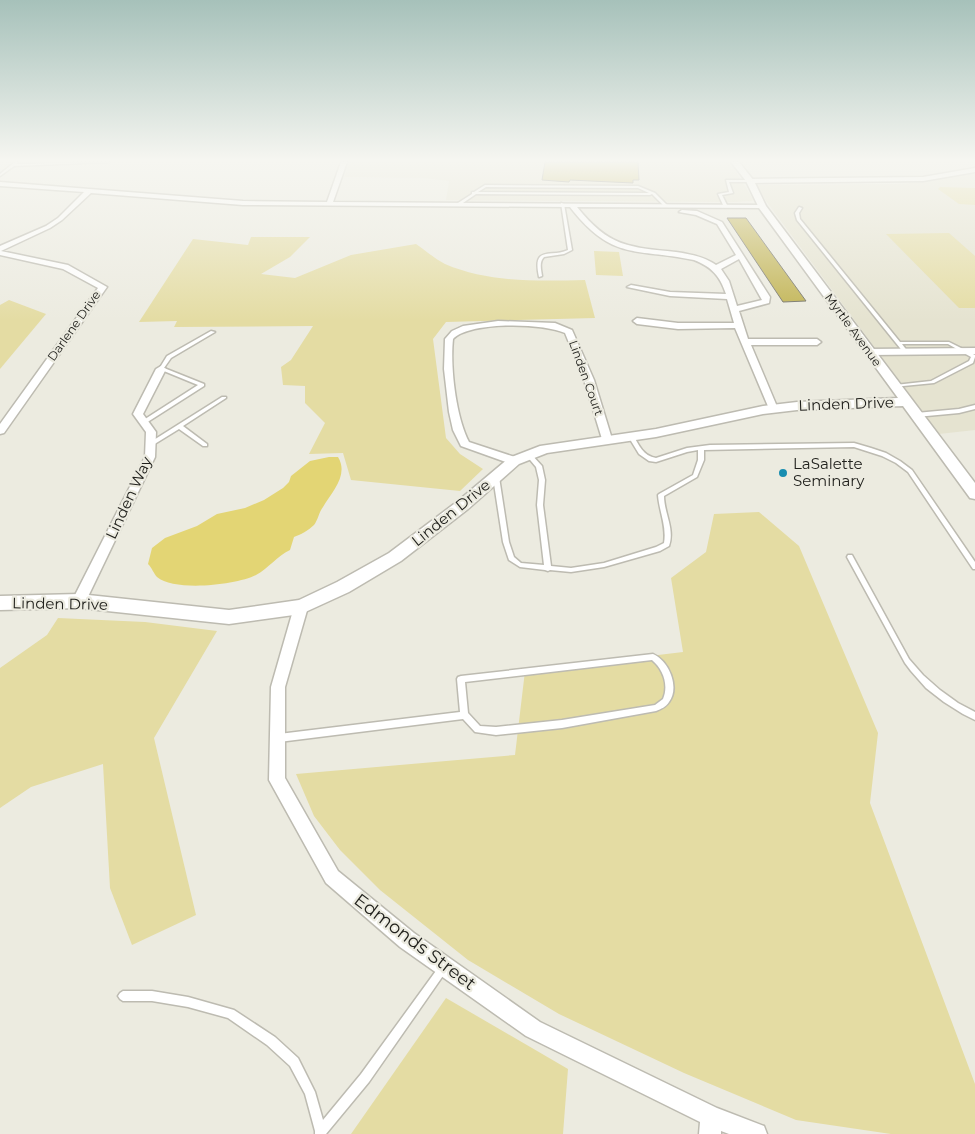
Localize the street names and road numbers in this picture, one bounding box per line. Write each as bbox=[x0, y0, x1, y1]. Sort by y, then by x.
street label: Darlene Drive bbox=[44, 288, 103, 364]
street label: Myrtle Avenue bbox=[822, 290, 885, 369]
street label: Linden Court bbox=[566, 338, 607, 418]
street label: Linden Drive bbox=[798, 392, 894, 415]
street label: Linden Way bbox=[101, 453, 156, 542]
street label: Linden Drive bbox=[408, 475, 494, 550]
street label: Linden Drive bbox=[12, 593, 108, 614]
street label: Edmonds Street bbox=[350, 889, 480, 995]

